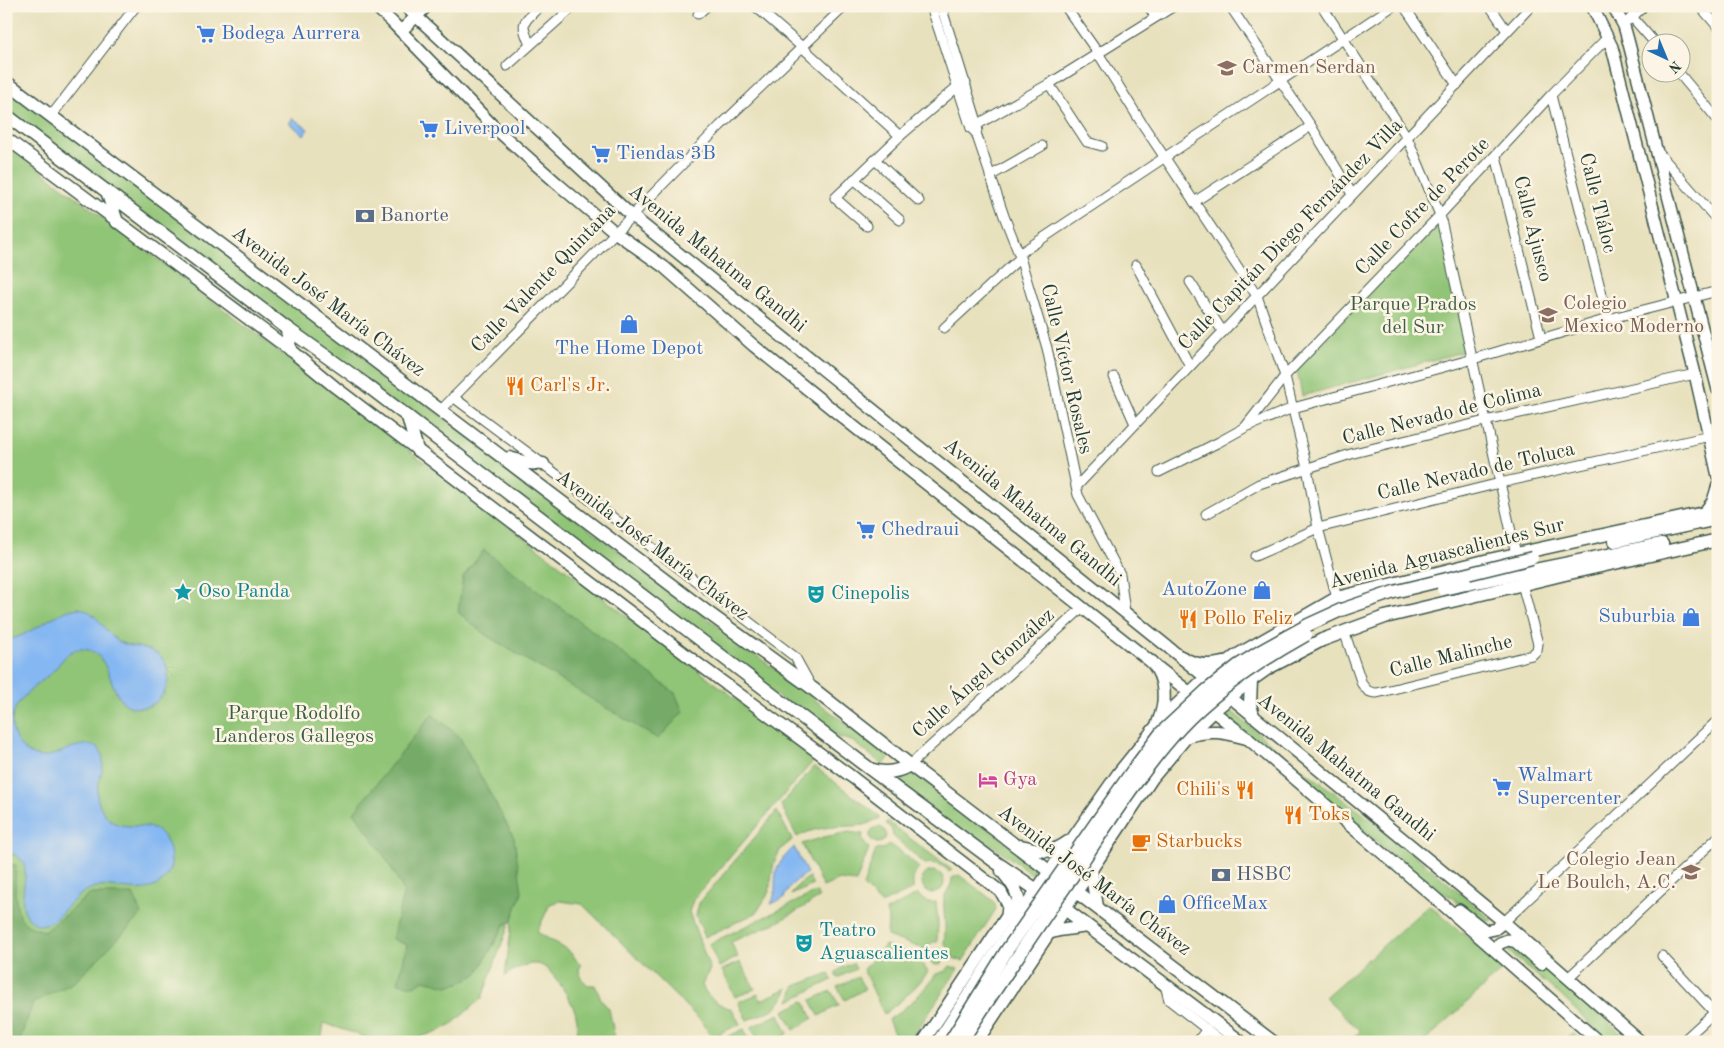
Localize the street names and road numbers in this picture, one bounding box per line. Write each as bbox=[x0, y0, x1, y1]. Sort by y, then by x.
street label: Calle Capitán Diego Fernández Villa bbox=[1175, 115, 1407, 355]
street label: Calle Cofre de Perote bbox=[1352, 134, 1494, 280]
street label: Calle Tláloc bbox=[1575, 151, 1619, 255]
street label: Calle Ajusco bbox=[1509, 174, 1555, 284]
street label: Avenida Mahatma Gandhi bbox=[624, 181, 810, 337]
street label: Calle Valente Quintana bbox=[468, 201, 620, 357]
street label: Avenida José María Chávez bbox=[228, 223, 428, 381]
street label: Calle Víctor Rosales bbox=[1037, 282, 1095, 456]
street label: Calle Nevado de Colima bbox=[1340, 381, 1544, 449]
street label: Avenida Mahatma Gandhi bbox=[939, 435, 1125, 591]
street label: Calle Nevado de Toluca bbox=[1375, 440, 1577, 504]
street label: Avenida José María Chávez bbox=[552, 467, 752, 625]
street label: Avenida Aguascalientes Sur bbox=[1327, 515, 1567, 593]
street label: Calle Ángel González bbox=[907, 603, 1059, 743]
street label: Calle Malinche bbox=[1387, 632, 1515, 682]
street label: Avenida Mahatma Gandhi bbox=[1253, 690, 1439, 846]
street label: Avenida José María Chávez bbox=[994, 802, 1194, 960]

